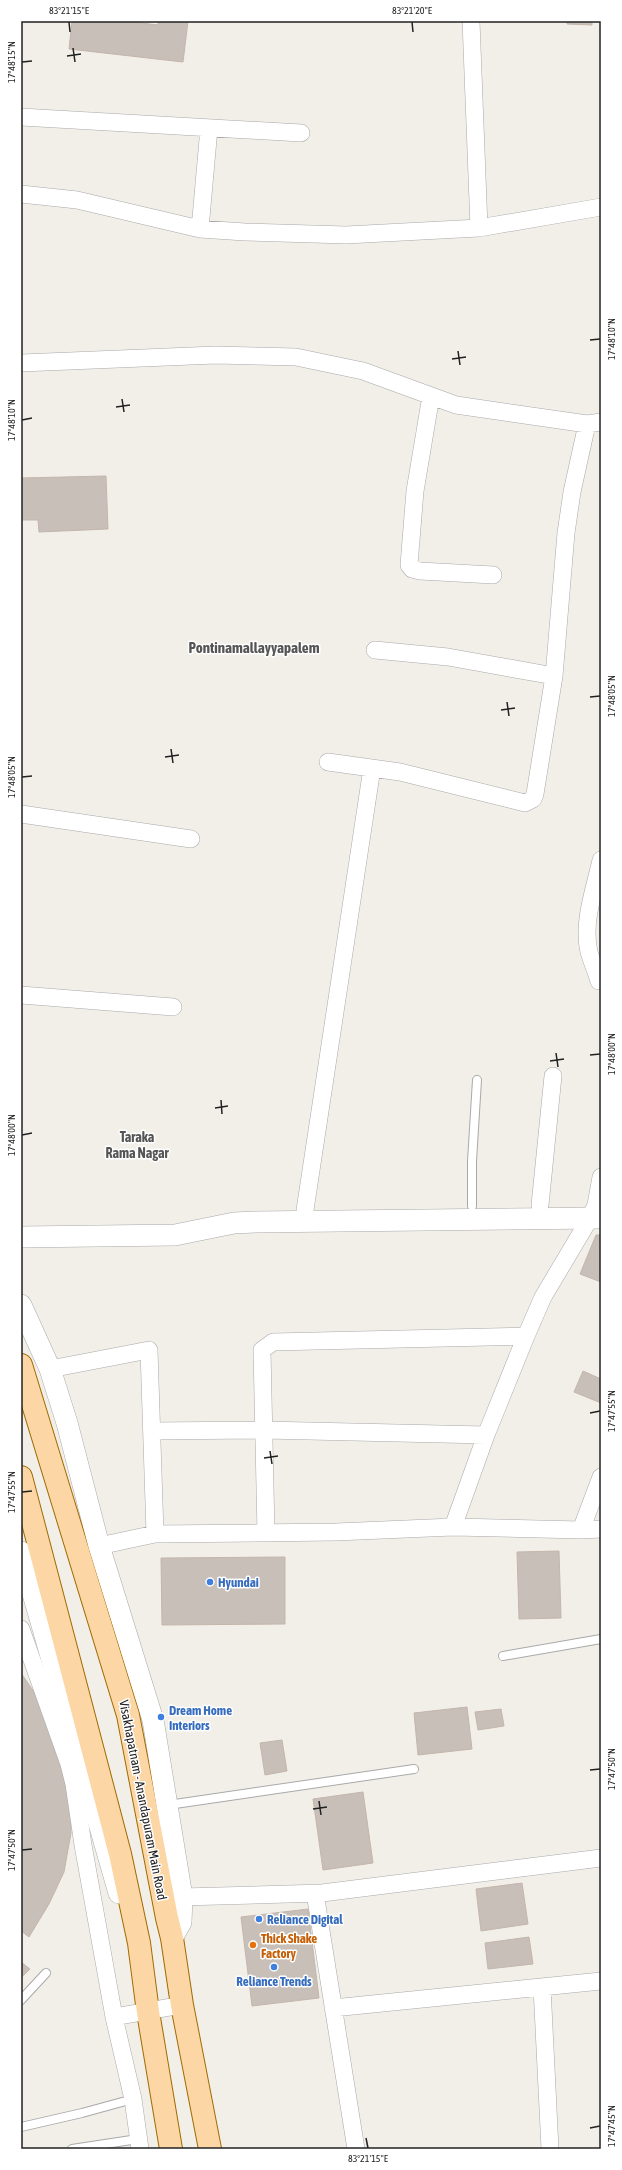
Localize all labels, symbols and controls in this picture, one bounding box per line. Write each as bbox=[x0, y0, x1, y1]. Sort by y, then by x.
text: 83°21'15"E bbox=[49, 5, 90, 16]
text: 83°21'20"E bbox=[392, 5, 433, 16]
text: 17°48'15"N bbox=[6, 41, 17, 83]
text: 17°48'10"N bbox=[606, 318, 617, 360]
text: 17°48'10"N bbox=[6, 399, 17, 441]
district label: Pontinamallayyapalem bbox=[189, 639, 320, 656]
text: 17°48'05"N bbox=[606, 675, 617, 717]
text: 17°48'05"N bbox=[6, 756, 17, 798]
text: 17°48'00"N bbox=[606, 1033, 617, 1075]
text: 17°48'00"N bbox=[6, 1114, 17, 1156]
district label: Taraka Rama Nagar bbox=[105, 1129, 169, 1161]
text: 17°47'55"N bbox=[606, 1390, 617, 1432]
text: 17°47'55"N bbox=[6, 1471, 17, 1513]
place label: Hyundai bbox=[218, 1575, 259, 1590]
marker: Hyundai bbox=[205, 1577, 215, 1587]
street label: Visakhapatnam - Anandapuram Main Road bbox=[116, 1699, 170, 1901]
place label: Dream Home Interiors bbox=[169, 1703, 232, 1733]
marker: Dream Home Interiors bbox=[156, 1712, 166, 1722]
text: 17°47'50"N bbox=[606, 1748, 617, 1790]
text: 17°47'50"N bbox=[6, 1829, 17, 1871]
place label: Reliance Digital bbox=[267, 1912, 343, 1927]
marker: Reliance Digital bbox=[254, 1914, 264, 1924]
place label: Thick Shake Factory bbox=[261, 1931, 317, 1961]
marker: Thick Shake Factory bbox=[248, 1940, 258, 1950]
marker: Reliance Trends bbox=[269, 1962, 279, 1972]
place label: Reliance Trends bbox=[236, 1974, 312, 1989]
text: 17°47'45"N bbox=[606, 2105, 617, 2147]
text: 83°21'15"E bbox=[348, 2153, 389, 2164]

